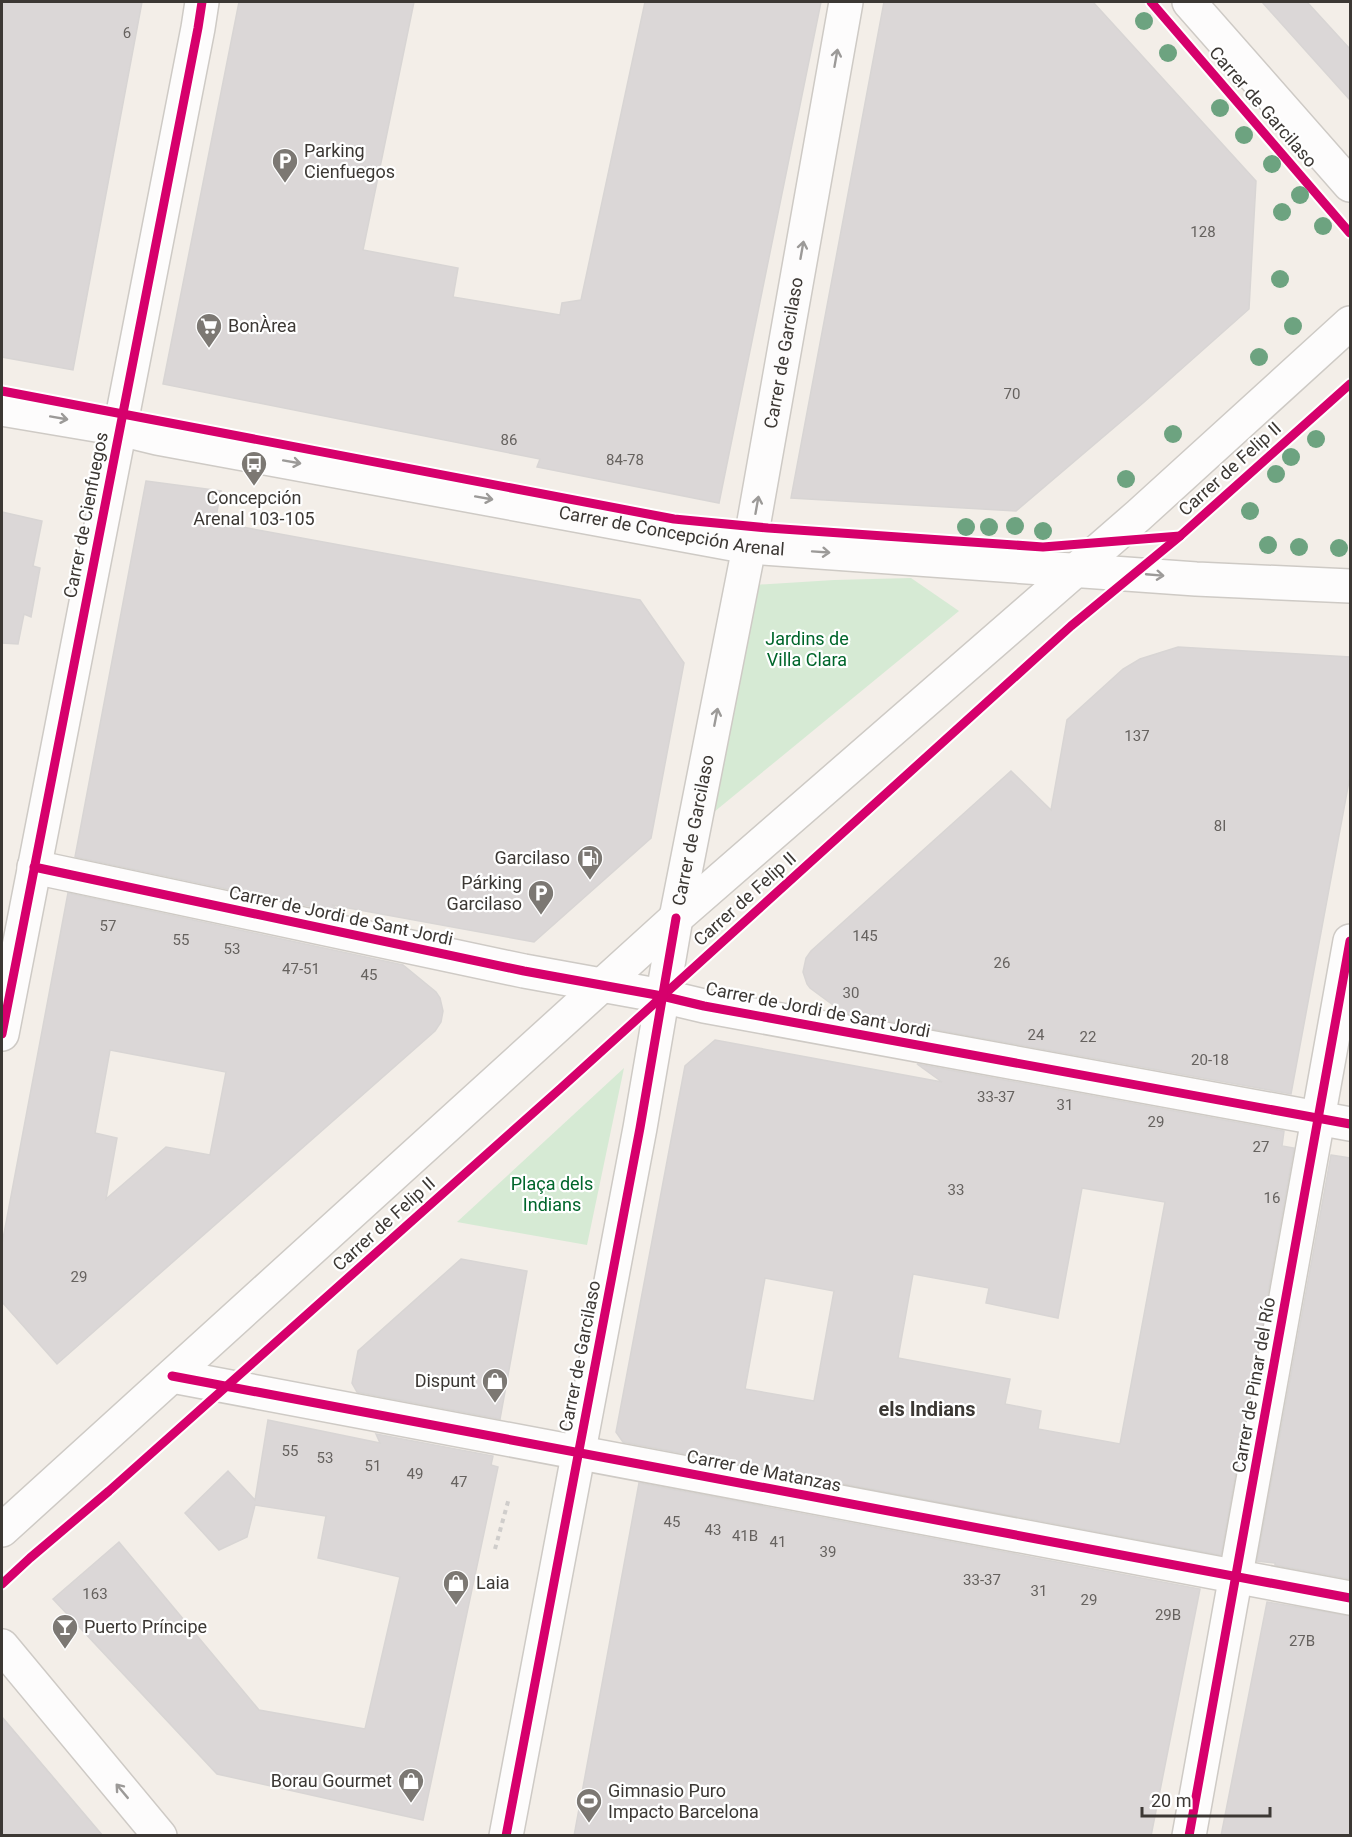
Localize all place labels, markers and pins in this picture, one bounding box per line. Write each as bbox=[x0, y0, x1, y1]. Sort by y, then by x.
place label: Parking Cienfuegos bbox=[304, 140, 395, 182]
parking icon: Parking Cienfuegos bbox=[270, 146, 300, 184]
supermarket icon: BonÀrea bbox=[194, 311, 224, 349]
place label: BonÀrea bbox=[228, 315, 296, 336]
bus stop icon: Concepción Arenal 103-105 bbox=[239, 449, 269, 487]
place label: Concepción Arenal 103-105 bbox=[193, 487, 315, 529]
fuel station icon: Garcilaso bbox=[575, 843, 605, 881]
place label: Garcilaso bbox=[494, 847, 570, 868]
place label: Párking Garcilaso bbox=[446, 872, 522, 914]
parking icon: Párking Garcilaso bbox=[526, 878, 556, 916]
shop icon: Dispunt bbox=[480, 1366, 510, 1404]
place label: Dispunt bbox=[415, 1370, 476, 1391]
shop icon: Laia bbox=[441, 1568, 471, 1606]
place label: Laia bbox=[476, 1572, 510, 1593]
bar icon: Puerto Príncipe bbox=[50, 1612, 80, 1650]
place label: Puerto Príncipe bbox=[84, 1616, 207, 1637]
shop icon: Borau Gourmet bbox=[396, 1766, 426, 1804]
place label: Borau Gourmet bbox=[271, 1770, 392, 1791]
place label: Gimnasio Puro Impacto Barcelona bbox=[608, 1780, 759, 1822]
sports icon: Gimnasio Puro Impacto Barcelona bbox=[574, 1786, 604, 1824]

